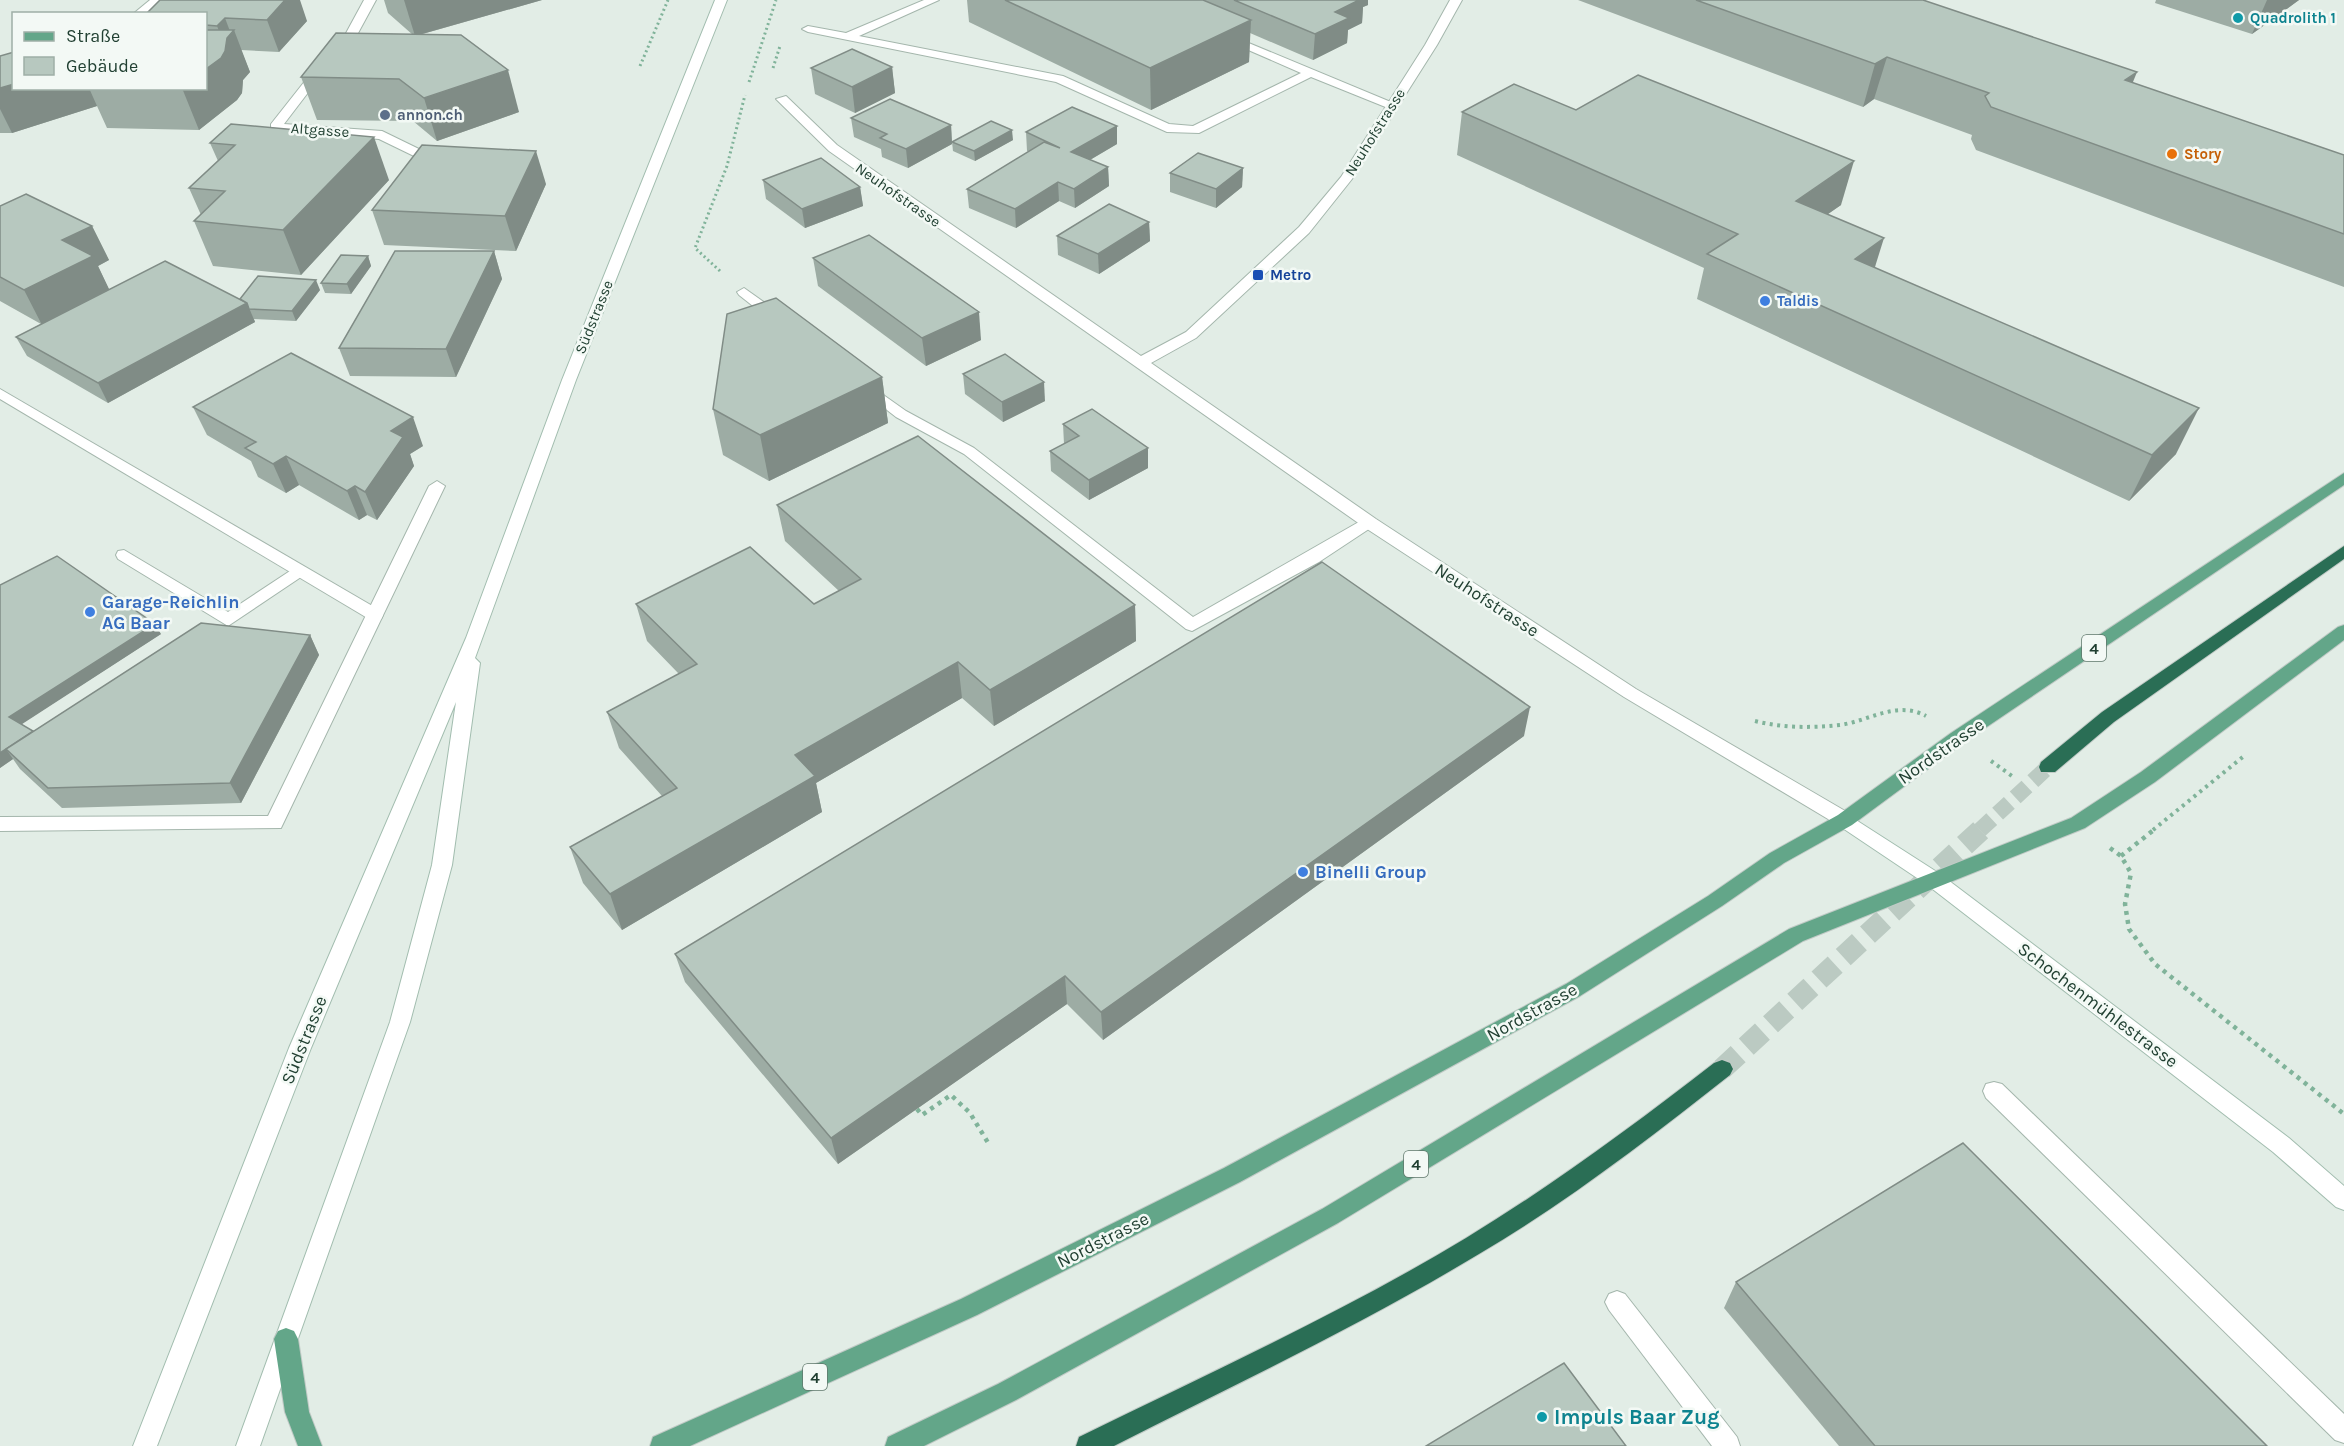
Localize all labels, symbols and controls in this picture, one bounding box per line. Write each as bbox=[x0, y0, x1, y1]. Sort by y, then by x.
place label: Quadrolith 1 bbox=[2250, 9, 2336, 27]
marker: Quadrolith 1 bbox=[2231, 11, 2245, 25]
legend bbox=[12, 12, 207, 90]
text: Straße bbox=[66, 25, 120, 47]
text: Gebäude bbox=[66, 55, 138, 77]
street label: Neuhofstrasse bbox=[1341, 85, 1409, 179]
place label: annon.ch bbox=[397, 106, 463, 124]
marker: annon.ch bbox=[378, 108, 392, 122]
street label: Altgasse bbox=[290, 119, 350, 141]
place label: Story bbox=[2184, 145, 2222, 163]
marker: Story bbox=[2165, 147, 2179, 161]
street label: Neuhofstrasse bbox=[852, 159, 944, 231]
place label: Metro bbox=[1270, 266, 1311, 284]
marker: Metro bbox=[1251, 268, 1265, 282]
street label: Südstrasse bbox=[571, 278, 617, 356]
place label: Taldis bbox=[1777, 292, 1819, 310]
marker: Taldis bbox=[1758, 294, 1772, 308]
street label: Neuhofstrasse bbox=[1431, 558, 1543, 642]
place label: Garage-Reichlin AG Baar bbox=[102, 591, 239, 634]
marker: Garage-Reichlin AG Baar bbox=[83, 605, 97, 619]
road number: 4 bbox=[2082, 635, 2106, 661]
street label: Nordstrasse bbox=[1894, 713, 1988, 789]
place label: Binelli Group bbox=[1315, 861, 1426, 883]
marker: Binelli Group bbox=[1296, 865, 1310, 879]
street label: Schochenmühlestrasse bbox=[2014, 938, 2182, 1072]
street label: Nordstrasse bbox=[1483, 978, 1581, 1046]
street label: Südstrasse bbox=[276, 993, 332, 1087]
road number: 4 bbox=[1404, 1151, 1428, 1177]
street label: Nordstrasse bbox=[1053, 1207, 1153, 1273]
road number: 4 bbox=[803, 1364, 827, 1390]
place label: Impuls Baar Zug bbox=[1554, 1405, 1719, 1429]
marker: Impuls Baar Zug bbox=[1535, 1410, 1549, 1424]

